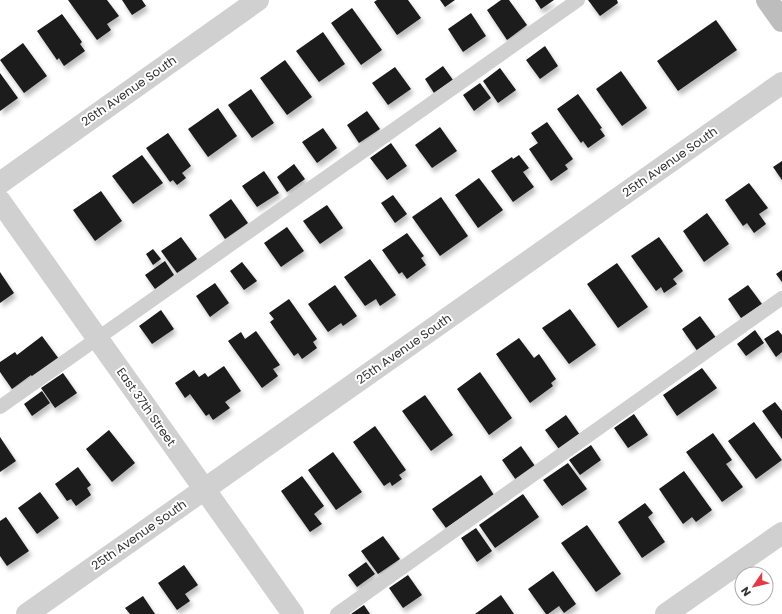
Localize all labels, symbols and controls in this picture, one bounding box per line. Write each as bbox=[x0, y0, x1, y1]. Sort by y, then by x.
street label: 26th Avenue South bbox=[78, 51, 180, 130]
street label: 25th Avenue South bbox=[619, 122, 721, 201]
street label: 25th Avenue South bbox=[353, 309, 455, 388]
street label: East 37th Street bbox=[113, 364, 180, 449]
street label: 25th Avenue South bbox=[88, 495, 190, 574]
north arrow bbox=[734, 566, 774, 606]
text: N bbox=[737, 584, 755, 600]

